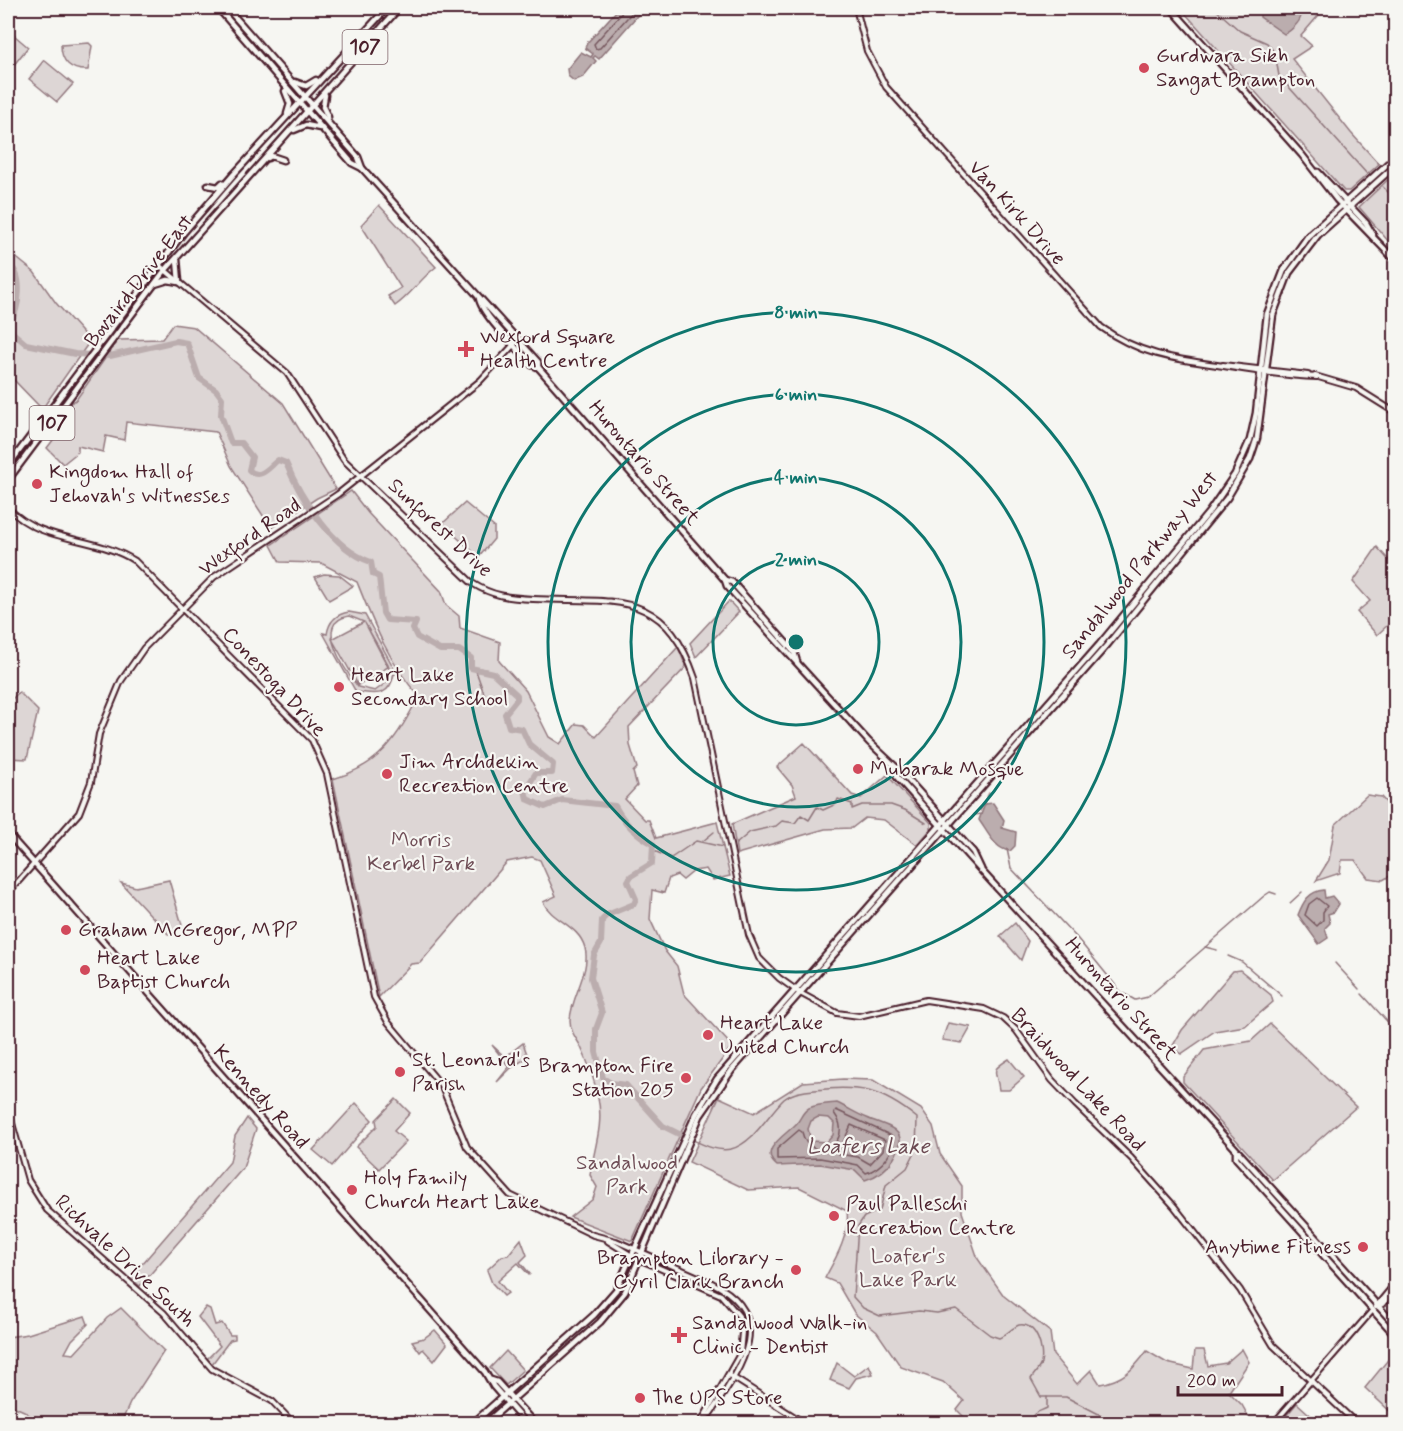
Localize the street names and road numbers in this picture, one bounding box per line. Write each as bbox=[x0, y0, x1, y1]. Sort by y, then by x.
road number: 107 bbox=[342, 30, 388, 64]
street label: Van Kirk Drive bbox=[962, 154, 1072, 272]
street label: Bovaird Drive East bbox=[78, 208, 200, 353]
street label: Hurontario Street bbox=[582, 394, 707, 532]
road number: 107 bbox=[29, 406, 74, 440]
street label: Sandalwood Parkway West bbox=[1055, 465, 1225, 665]
street label: Sunforest Drive bbox=[380, 472, 498, 585]
street label: Wexford Road bbox=[193, 491, 308, 584]
street label: Conestoga Drive bbox=[216, 621, 332, 743]
street label: Hurontario Street bbox=[1058, 931, 1184, 1067]
street label: Braidwood Lake Road bbox=[1004, 1002, 1152, 1158]
street label: Kennedy Road bbox=[207, 1039, 315, 1155]
street label: Richvale Drive South bbox=[48, 1188, 202, 1334]

